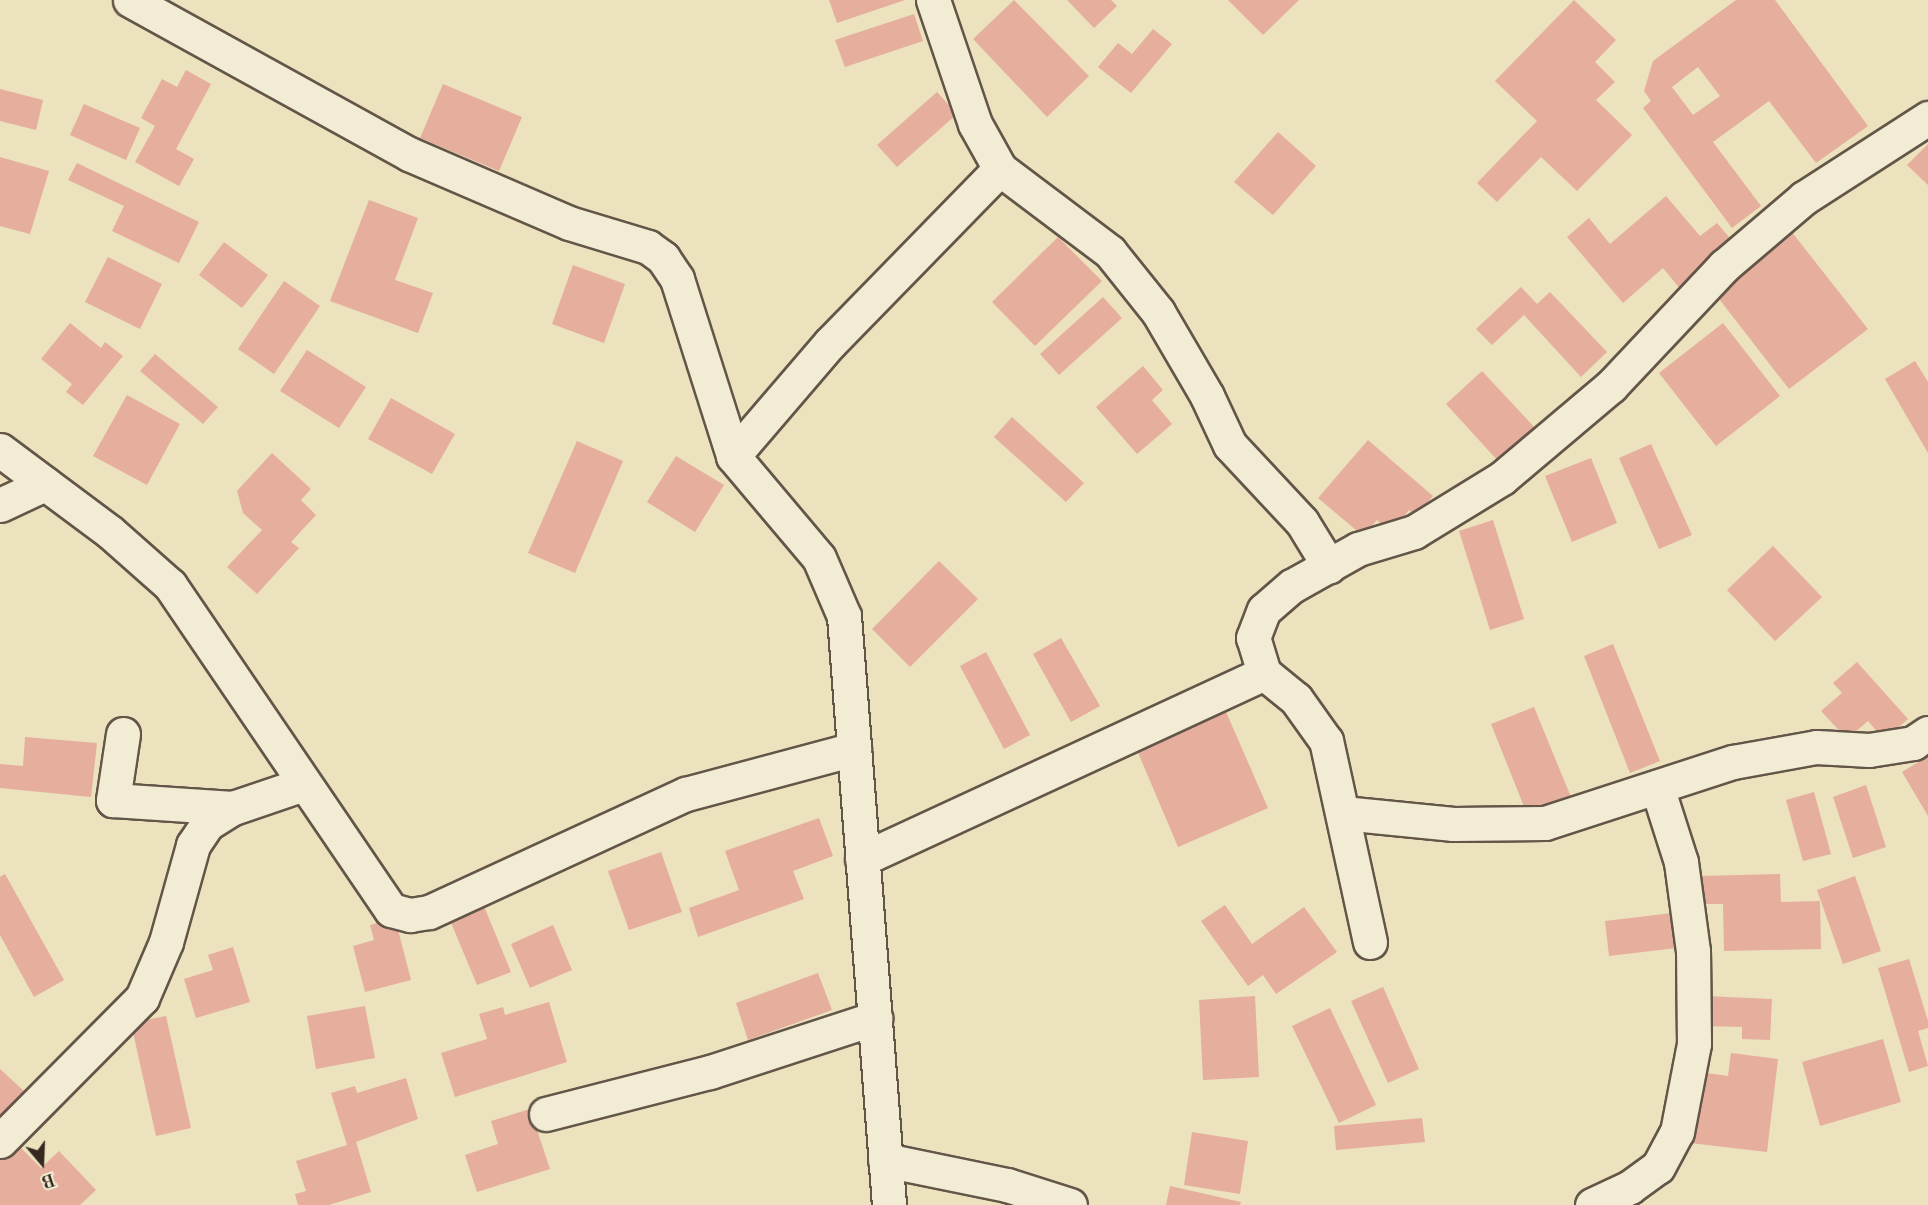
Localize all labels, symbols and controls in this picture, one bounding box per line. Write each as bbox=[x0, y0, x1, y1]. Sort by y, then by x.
north arrow bbox=[12, 1133, 72, 1193]
text: B bbox=[39, 1169, 57, 1191]

